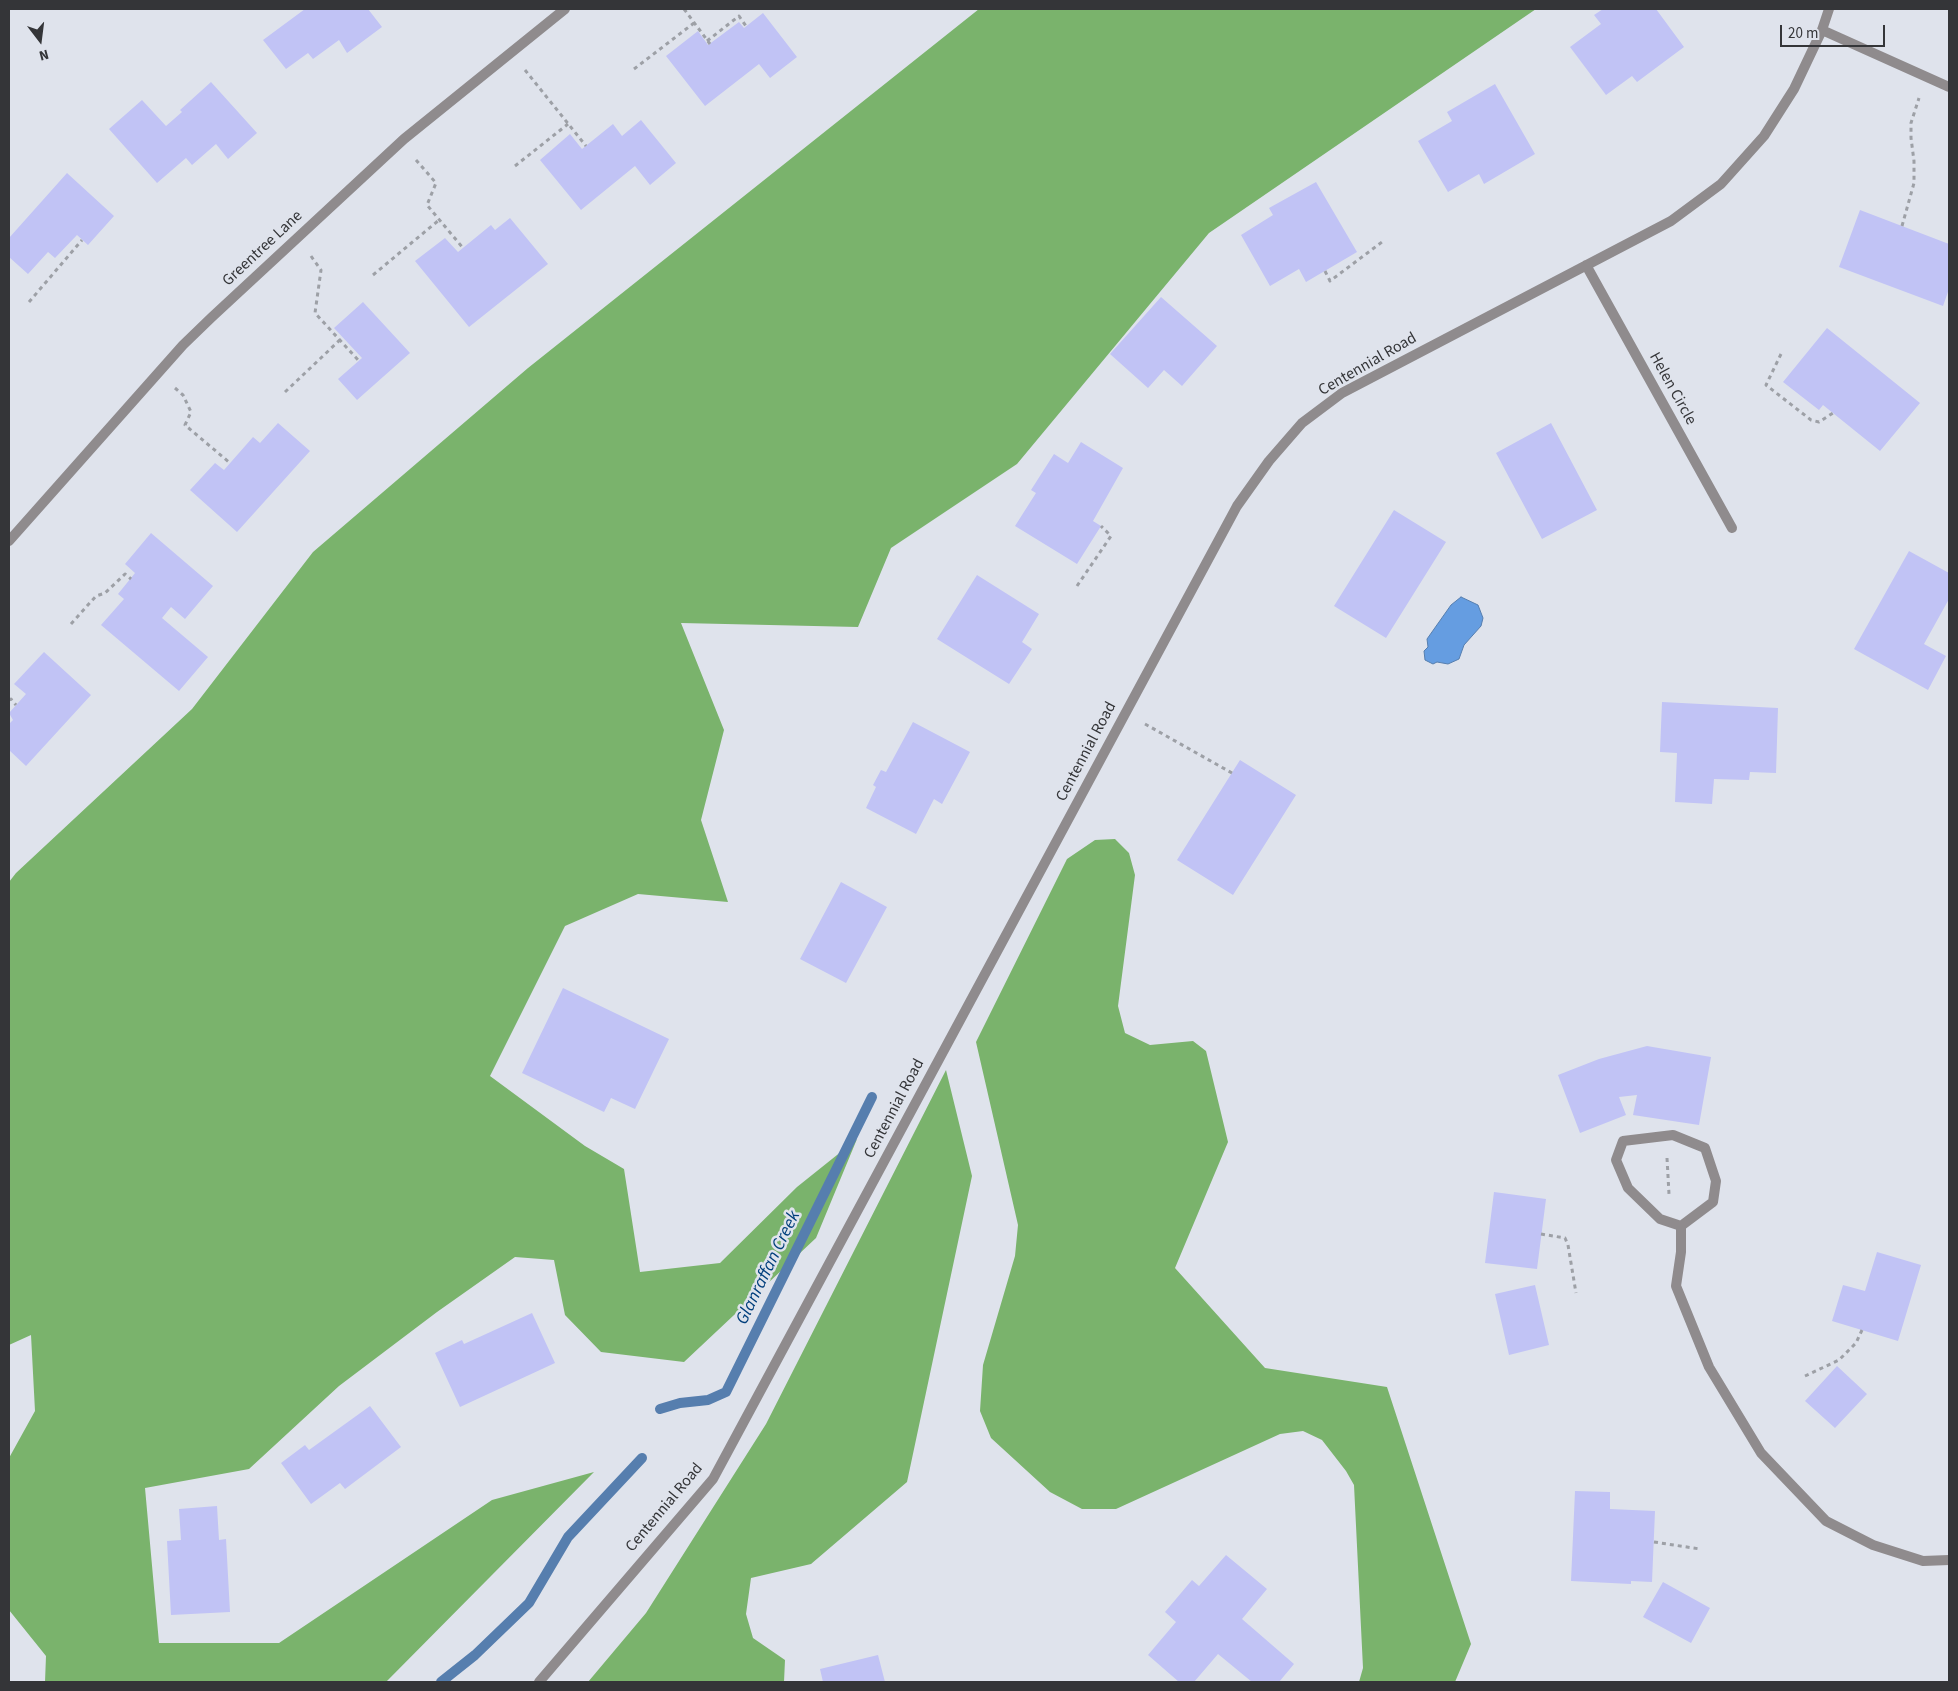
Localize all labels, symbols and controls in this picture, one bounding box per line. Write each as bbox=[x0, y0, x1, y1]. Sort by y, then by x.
north arrow bbox=[15, 15, 65, 65]
scale bar bbox=[1783, 15, 1888, 47]
text: 20 m bbox=[1788, 23, 1818, 44]
text: N bbox=[37, 44, 51, 65]
street label: Greentree Lane bbox=[219, 207, 307, 291]
street label: Centennial Road bbox=[1316, 329, 1420, 401]
street label: Helen Circle bbox=[1644, 349, 1700, 429]
street label: Centennial Road bbox=[1053, 699, 1121, 805]
street label: Centennial Road bbox=[861, 1056, 929, 1162]
water label: Glanraffan Creek bbox=[732, 1208, 806, 1328]
street label: Centennial Road bbox=[622, 1460, 708, 1556]

